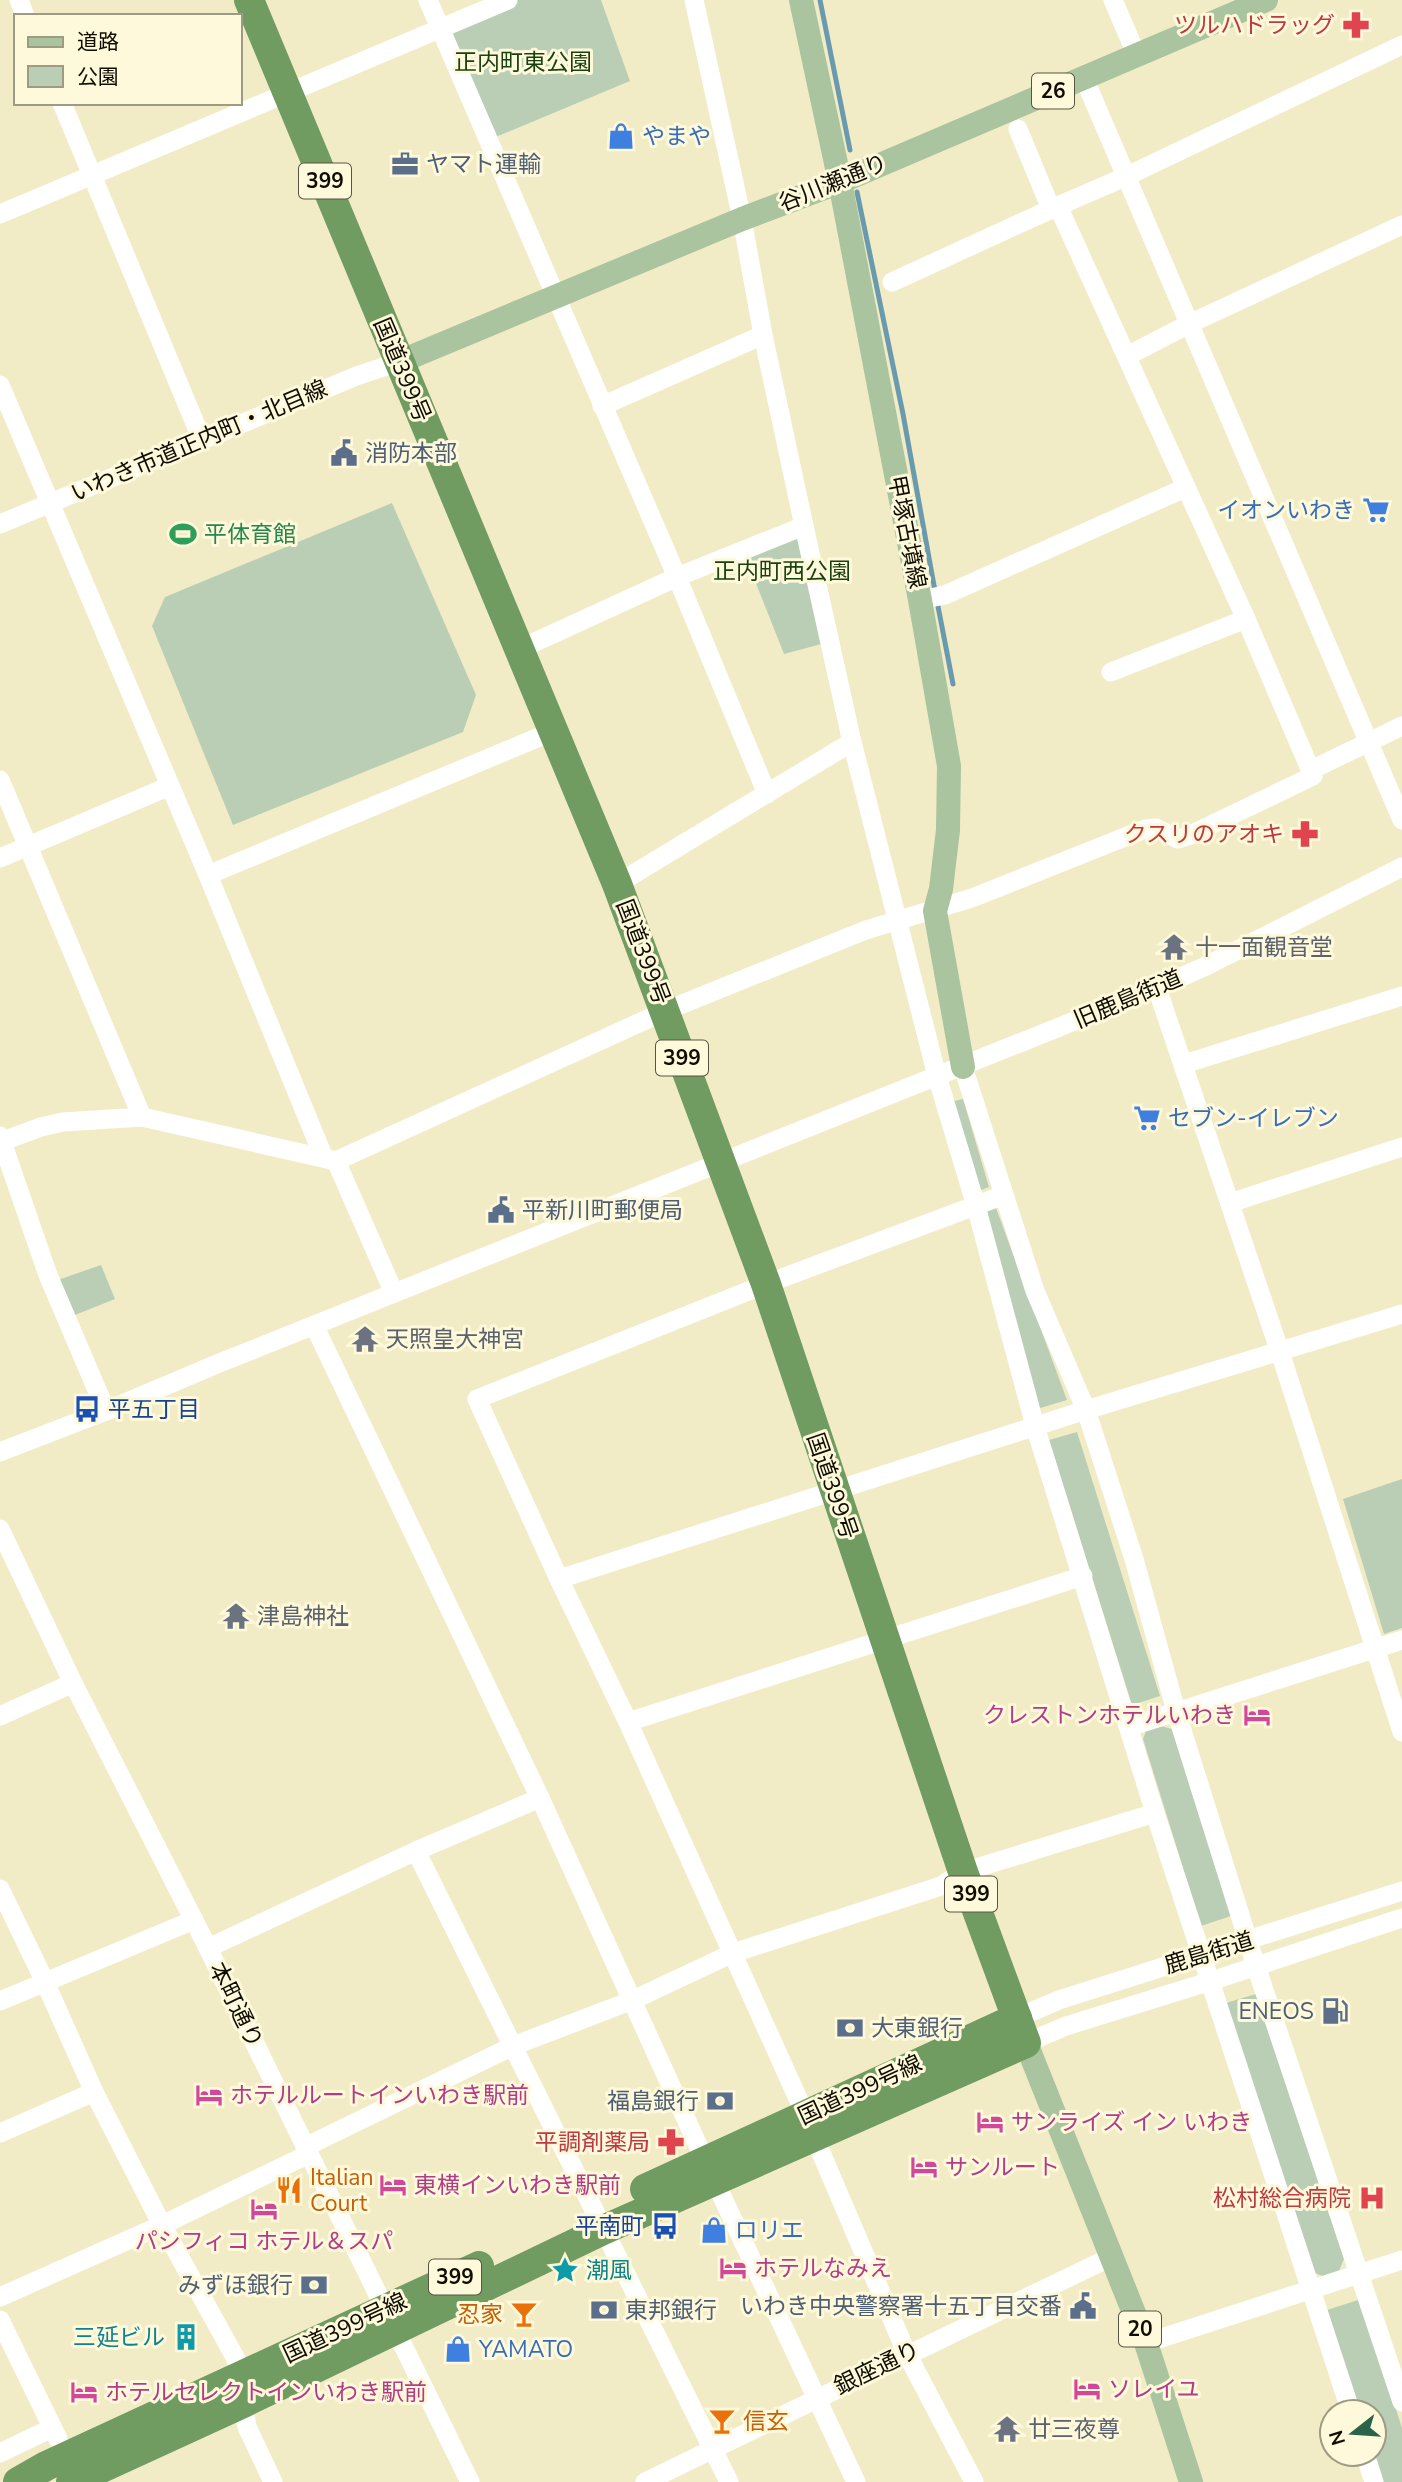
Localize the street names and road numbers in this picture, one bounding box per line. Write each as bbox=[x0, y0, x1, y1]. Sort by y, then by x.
road number: 26 bbox=[1032, 74, 1074, 108]
street label: 谷川瀬通り bbox=[774, 147, 892, 219]
road number: 399 bbox=[299, 164, 351, 198]
street label: 国道399号 bbox=[366, 313, 438, 427]
street label: いわき市道正内町・北目線 bbox=[66, 373, 332, 509]
street label: 甲塚古墳線 bbox=[881, 473, 933, 591]
street label: 国道399号 bbox=[609, 895, 677, 1009]
street label: 旧鹿島街道 bbox=[1069, 962, 1187, 1036]
road number: 399 bbox=[656, 1040, 708, 1076]
street label: 国道399号 bbox=[799, 1429, 865, 1543]
road number: 399 bbox=[945, 1876, 997, 1912]
street label: 鹿島街道 bbox=[1160, 1925, 1258, 1981]
street label: 本町通り bbox=[202, 1957, 270, 2053]
street label: 国道399号線 bbox=[793, 2048, 927, 2132]
road number: 399 bbox=[429, 2260, 481, 2294]
street label: 国道399号線 bbox=[278, 2286, 412, 2370]
road number: 20 bbox=[1119, 2312, 1161, 2346]
street label: 銀座通り bbox=[829, 2334, 925, 2402]

